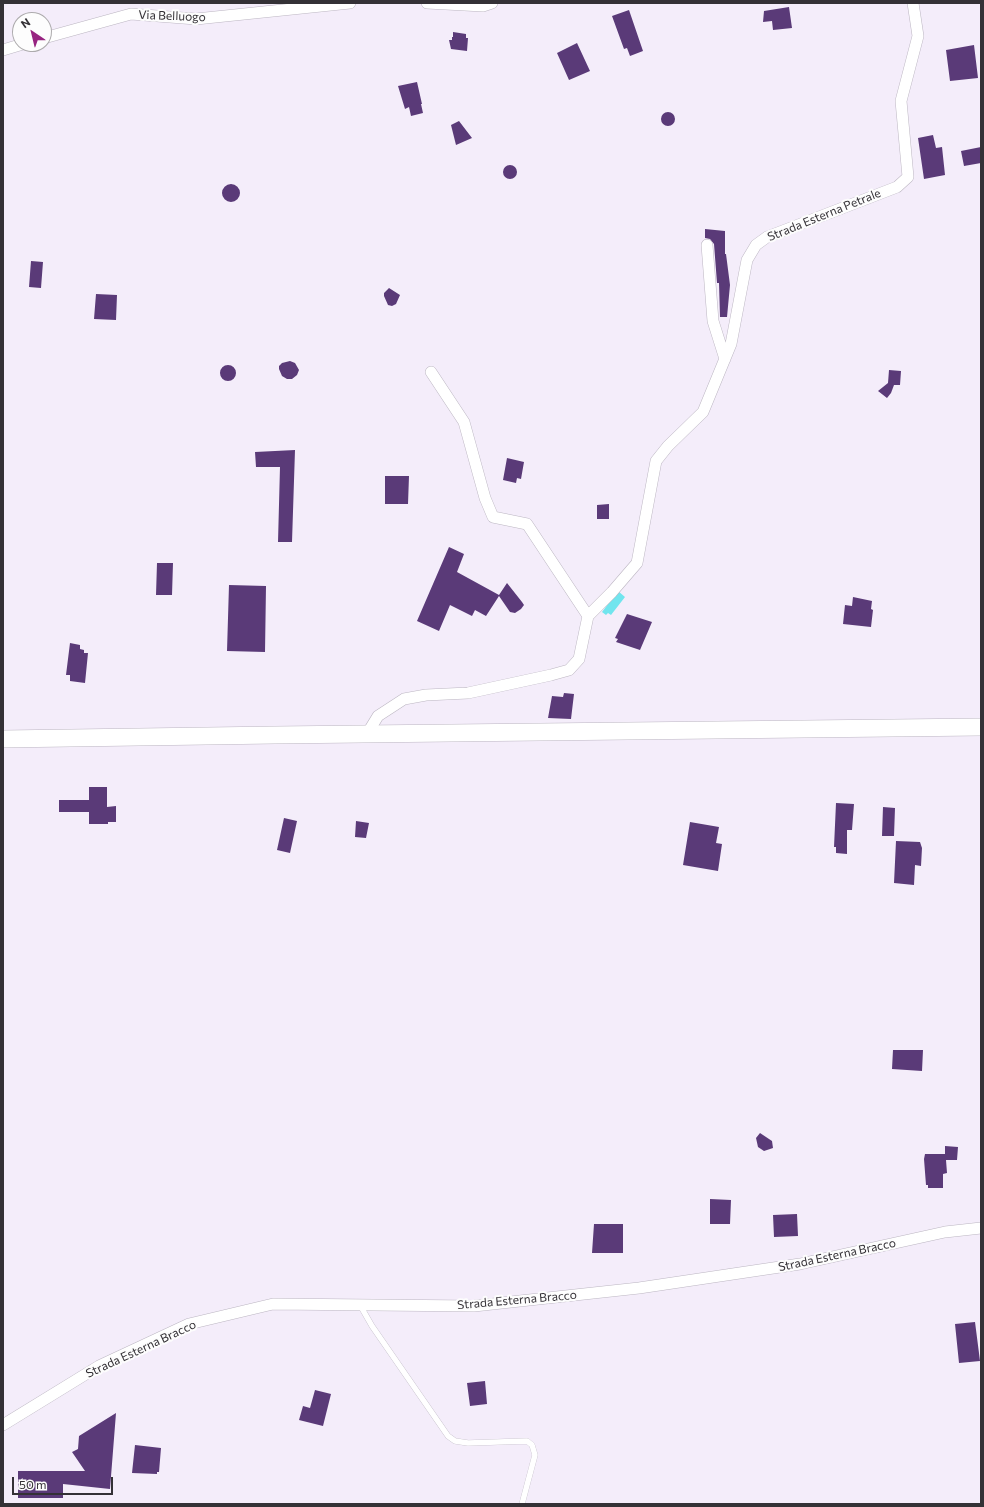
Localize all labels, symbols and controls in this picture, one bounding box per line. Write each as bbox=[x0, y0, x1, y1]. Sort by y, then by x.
street label: Via Belluogo bbox=[138, 8, 206, 24]
north arrow bbox=[12, 12, 52, 52]
text: N bbox=[18, 15, 33, 30]
street label: Strada Esterna Petrale bbox=[765, 186, 883, 244]
street label: Strada Esterna Bracco bbox=[777, 1235, 897, 1275]
street label: Strada Esterna Bracco bbox=[457, 1288, 577, 1312]
street label: Strada Esterna Bracco bbox=[84, 1317, 198, 1381]
scale bar bbox=[14, 1469, 115, 1495]
text: 50 m bbox=[19, 1477, 47, 1491]

